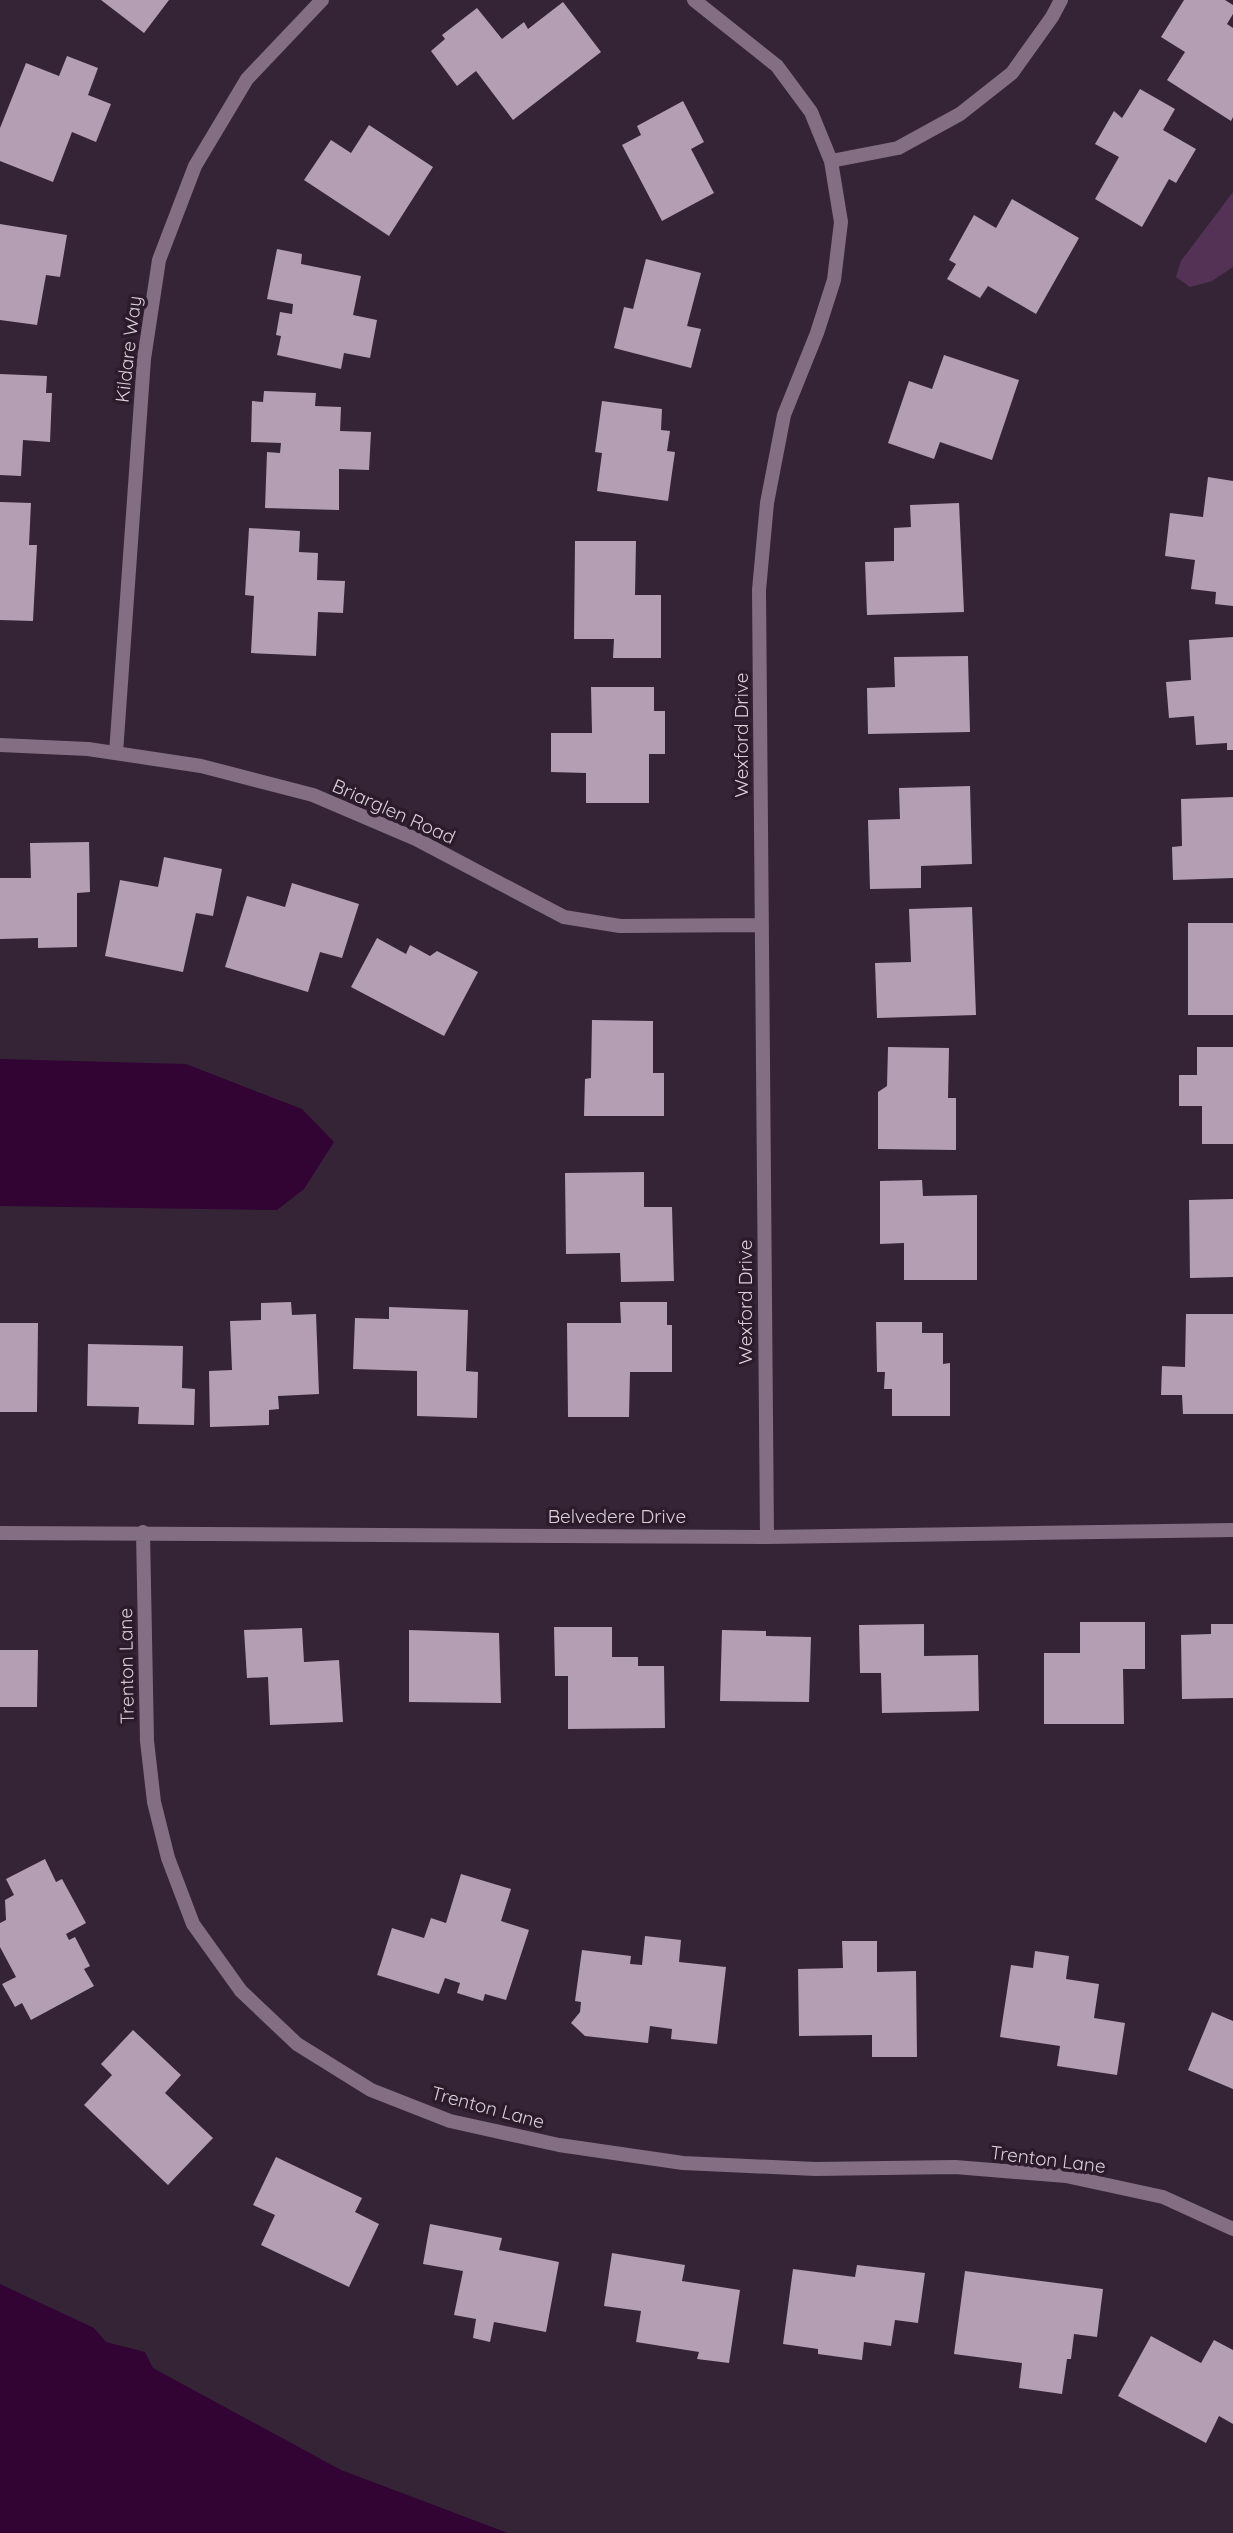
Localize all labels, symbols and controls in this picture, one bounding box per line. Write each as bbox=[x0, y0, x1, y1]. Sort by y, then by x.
street label: Kildare Way bbox=[110, 294, 146, 404]
street label: Wexford Drive bbox=[729, 673, 753, 797]
street label: Briarglen Road bbox=[329, 773, 459, 849]
street label: Wexford Drive bbox=[733, 1240, 757, 1364]
street label: Belvedere Drive bbox=[548, 1504, 686, 1528]
street label: Trenton Lane bbox=[113, 1608, 139, 1724]
street label: Trenton Lane bbox=[429, 2080, 547, 2134]
street label: Trenton Lane bbox=[989, 2140, 1107, 2178]

